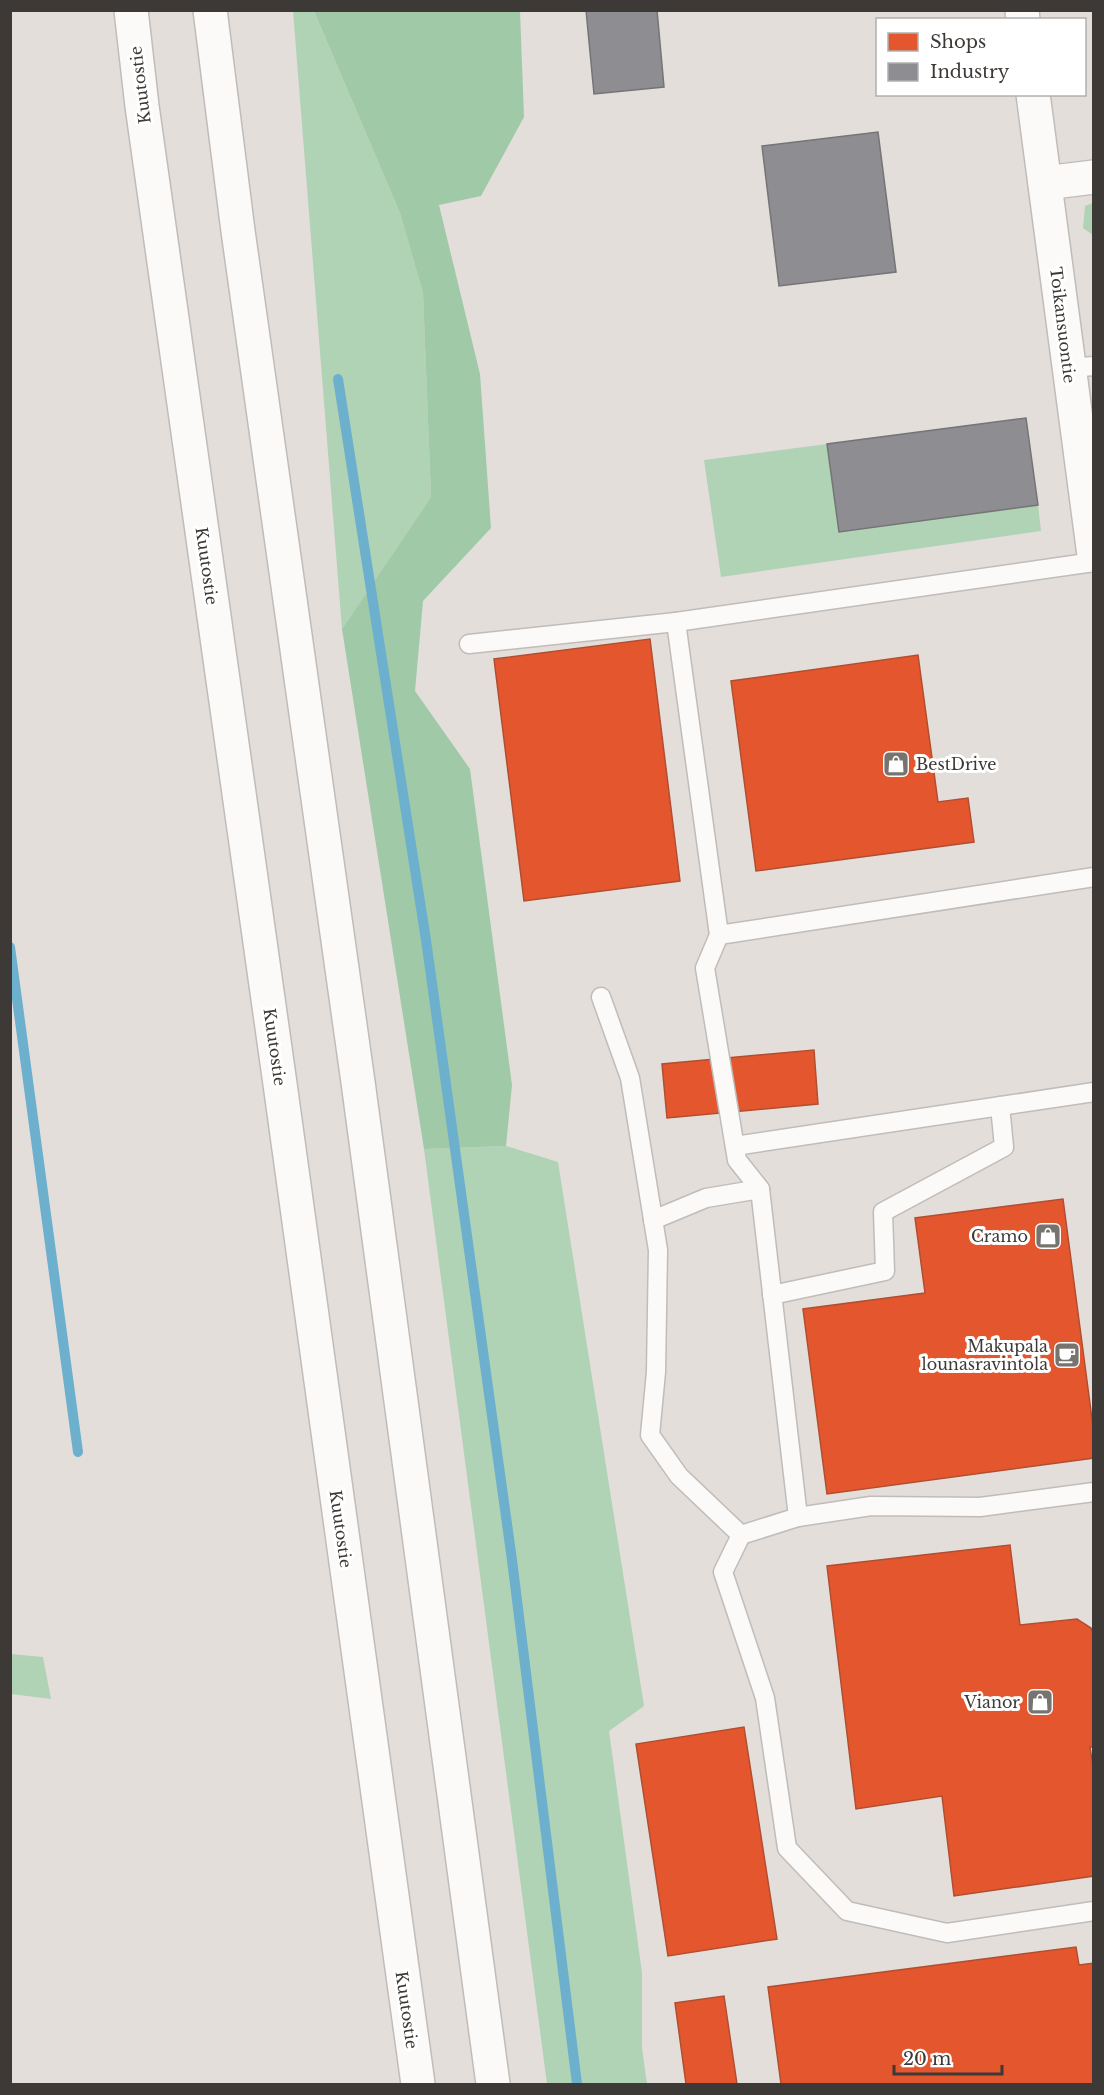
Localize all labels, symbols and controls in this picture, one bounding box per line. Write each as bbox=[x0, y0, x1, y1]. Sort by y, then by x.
legend bbox=[876, 18, 1086, 96]
text: Shops bbox=[930, 31, 986, 53]
street label: Kuutostie bbox=[125, 45, 155, 125]
text: Industry bbox=[930, 61, 1010, 83]
street label: Toikansuontie bbox=[1046, 266, 1080, 384]
street label: Kuutostie bbox=[192, 526, 222, 606]
shop icon: BestDrive bbox=[881, 749, 911, 779]
place label: BestDrive bbox=[916, 754, 996, 774]
street label: Kuutostie bbox=[260, 1007, 290, 1087]
shop icon: Cramo bbox=[1033, 1221, 1063, 1251]
place label: Cramo bbox=[971, 1226, 1028, 1246]
place label: Makupala lounasravintola bbox=[921, 1336, 1048, 1374]
cafe icon: Makupala lounasravintola bbox=[1052, 1340, 1082, 1370]
street label: Kuutostie bbox=[326, 1489, 356, 1569]
shop icon: Vianor bbox=[1025, 1687, 1055, 1717]
place label: Vianor bbox=[963, 1692, 1020, 1712]
street label: Kuutostie bbox=[392, 1970, 422, 2050]
scale bar bbox=[894, 2038, 1002, 2076]
text: 20 m bbox=[903, 2048, 951, 2070]

